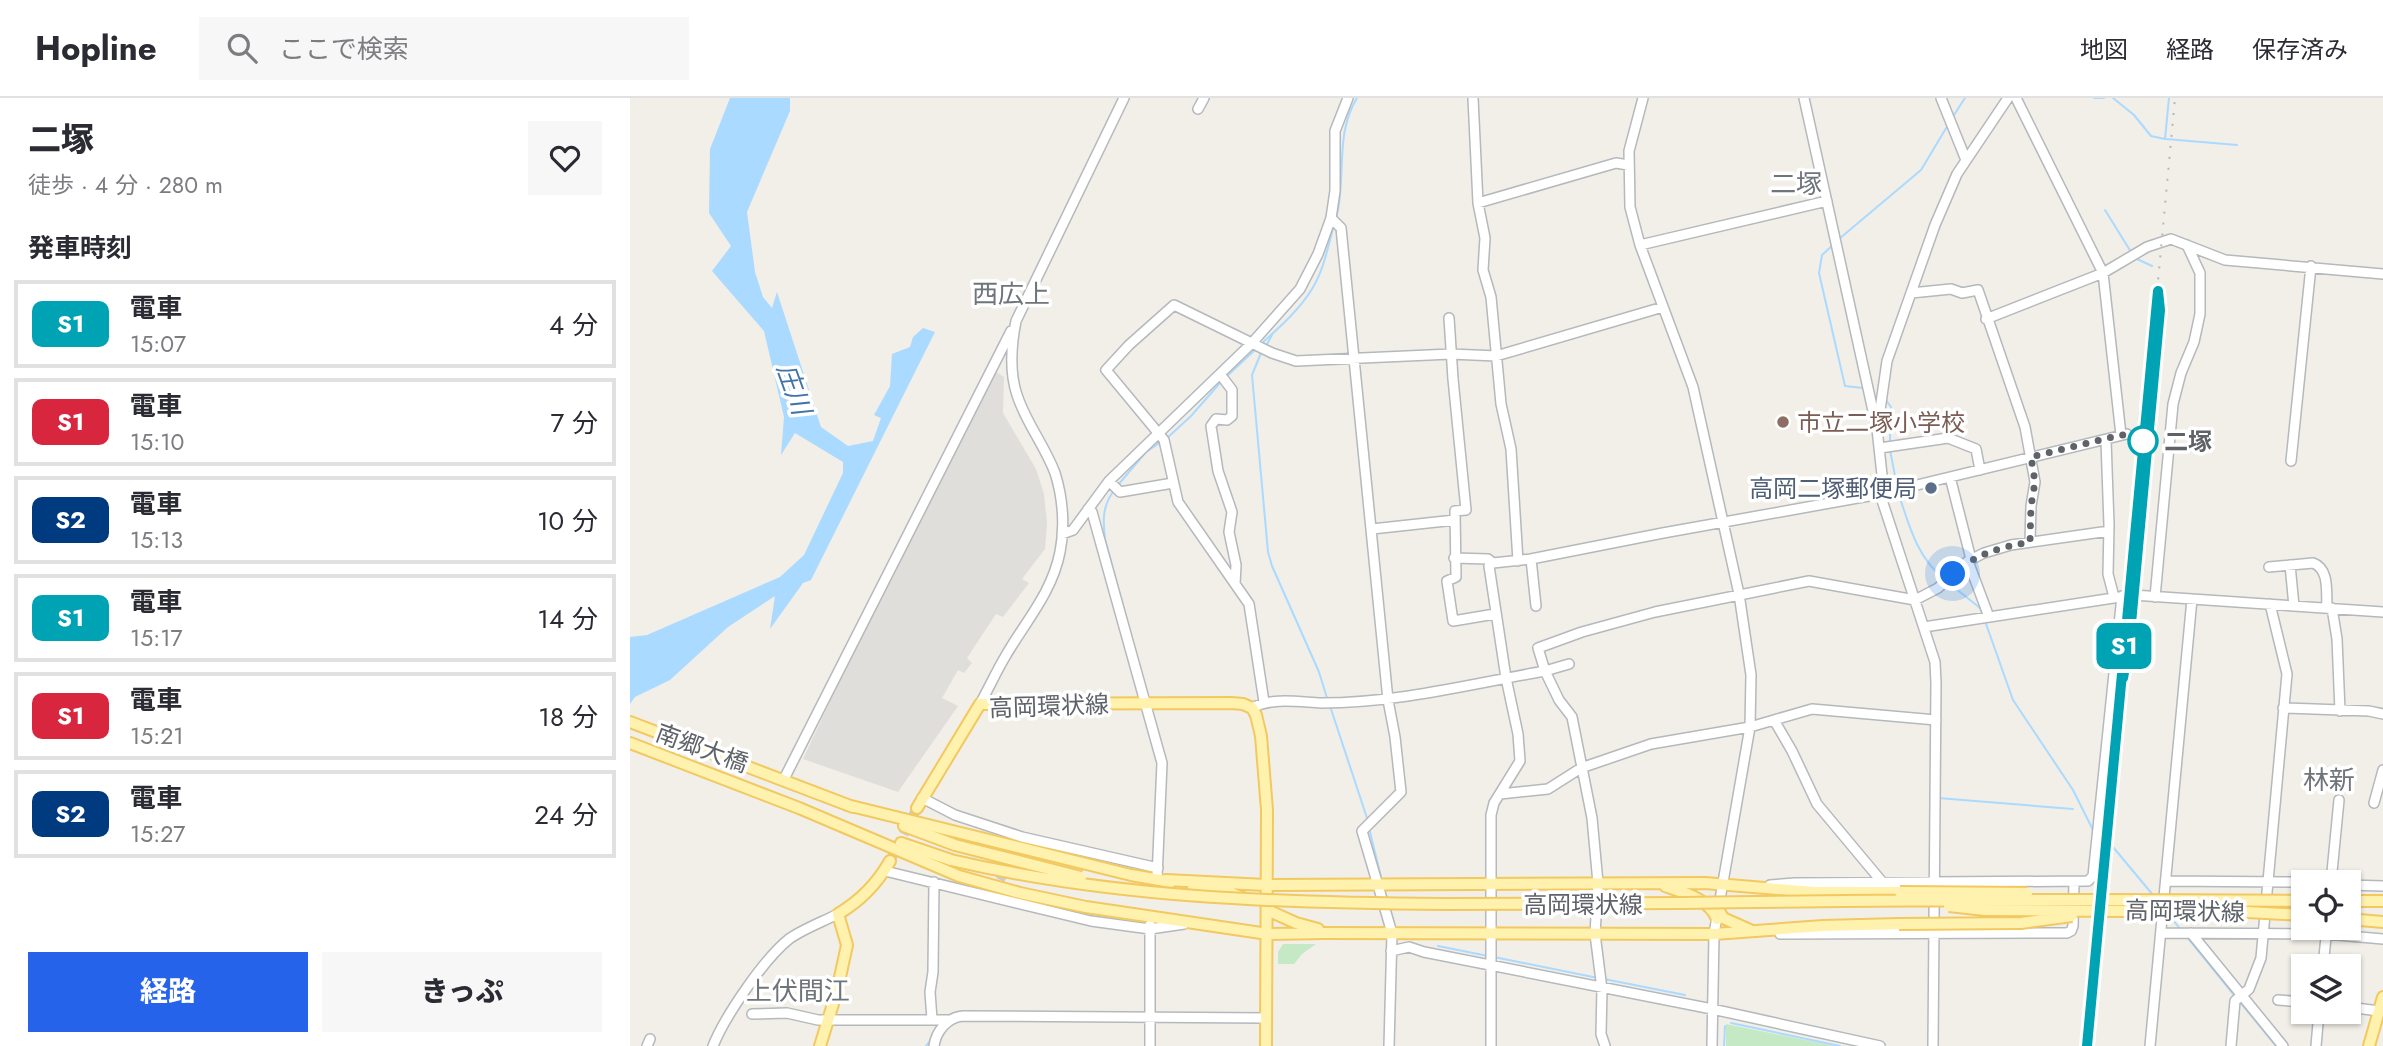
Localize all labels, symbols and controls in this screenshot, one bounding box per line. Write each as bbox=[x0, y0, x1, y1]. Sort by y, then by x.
search box bbox=[199, 17, 689, 80]
text: Hopline bbox=[35, 25, 157, 72]
icon: search bbox=[223, 29, 261, 67]
text: ここで検索 bbox=[279, 30, 409, 68]
text: 地図 bbox=[2080, 32, 2128, 67]
text: 経路 bbox=[2166, 32, 2214, 67]
text: 保存済み bbox=[2252, 32, 2348, 67]
text: 二塚 bbox=[28, 116, 94, 163]
button: heart bbox=[528, 121, 602, 195]
district label: 二塚 bbox=[1770, 165, 1822, 203]
text: 徒歩 · 4 分 · 280 m bbox=[28, 168, 223, 202]
text: 発車時刻 bbox=[28, 229, 132, 267]
district label: 西広上 bbox=[972, 275, 1050, 313]
text: 電車 bbox=[130, 289, 182, 327]
text: S1 bbox=[57, 306, 84, 341]
text: 4 分 bbox=[549, 306, 598, 344]
text: 15:07 bbox=[130, 327, 186, 361]
water label: 庄川 bbox=[767, 358, 822, 423]
text: 電車 bbox=[130, 387, 182, 425]
text: S1 bbox=[57, 404, 84, 439]
text: 7 分 bbox=[551, 404, 598, 442]
place label: 市立二塚小学校 bbox=[1797, 405, 1965, 440]
marker: 市立二塚小学校 bbox=[1775, 414, 1791, 430]
place label: 二塚 bbox=[2164, 424, 2212, 459]
text: 15:10 bbox=[130, 425, 184, 459]
marker: 二塚 bbox=[2128, 426, 2158, 456]
place label: 高岡二塚郵便局 bbox=[1749, 471, 1917, 506]
marker: 高岡二塚郵便局 bbox=[1923, 480, 1939, 496]
text: 電車 bbox=[130, 485, 182, 523]
text: S2 bbox=[55, 502, 86, 537]
text: 10 分 bbox=[537, 502, 598, 540]
text: 15:13 bbox=[130, 523, 183, 557]
your location bbox=[1935, 556, 1970, 591]
text: 電車 bbox=[130, 583, 182, 621]
text: S1 bbox=[57, 600, 84, 635]
text: 14 分 bbox=[537, 600, 598, 638]
text: 15:17 bbox=[130, 621, 183, 655]
line badge: S1 bbox=[2092, 623, 2156, 669]
text: S1 bbox=[2110, 628, 2138, 663]
text: 電車 bbox=[130, 681, 182, 719]
street label: 高岡環状線 bbox=[988, 686, 1110, 726]
text: S1 bbox=[57, 698, 84, 733]
text: 18 分 bbox=[538, 698, 598, 736]
street label: 南郷大橋 bbox=[651, 715, 753, 781]
text: 15:21 bbox=[130, 719, 184, 753]
district label: 林新 bbox=[2303, 761, 2355, 799]
text: 電車 bbox=[130, 779, 182, 817]
text: S2 bbox=[55, 796, 86, 831]
text: 24 分 bbox=[534, 796, 598, 834]
text: 15:27 bbox=[130, 817, 185, 851]
map controls bbox=[2291, 870, 2361, 1024]
button: locate bbox=[2291, 870, 2361, 940]
street label: 高岡環状線 bbox=[1523, 887, 1643, 922]
street label: 高岡環状線 bbox=[2125, 892, 2245, 930]
button: 経路 bbox=[28, 952, 308, 1032]
button: きっぷ bbox=[322, 952, 602, 1032]
button: layers bbox=[2291, 954, 2361, 1024]
district label: 上伏間江 bbox=[746, 972, 850, 1010]

